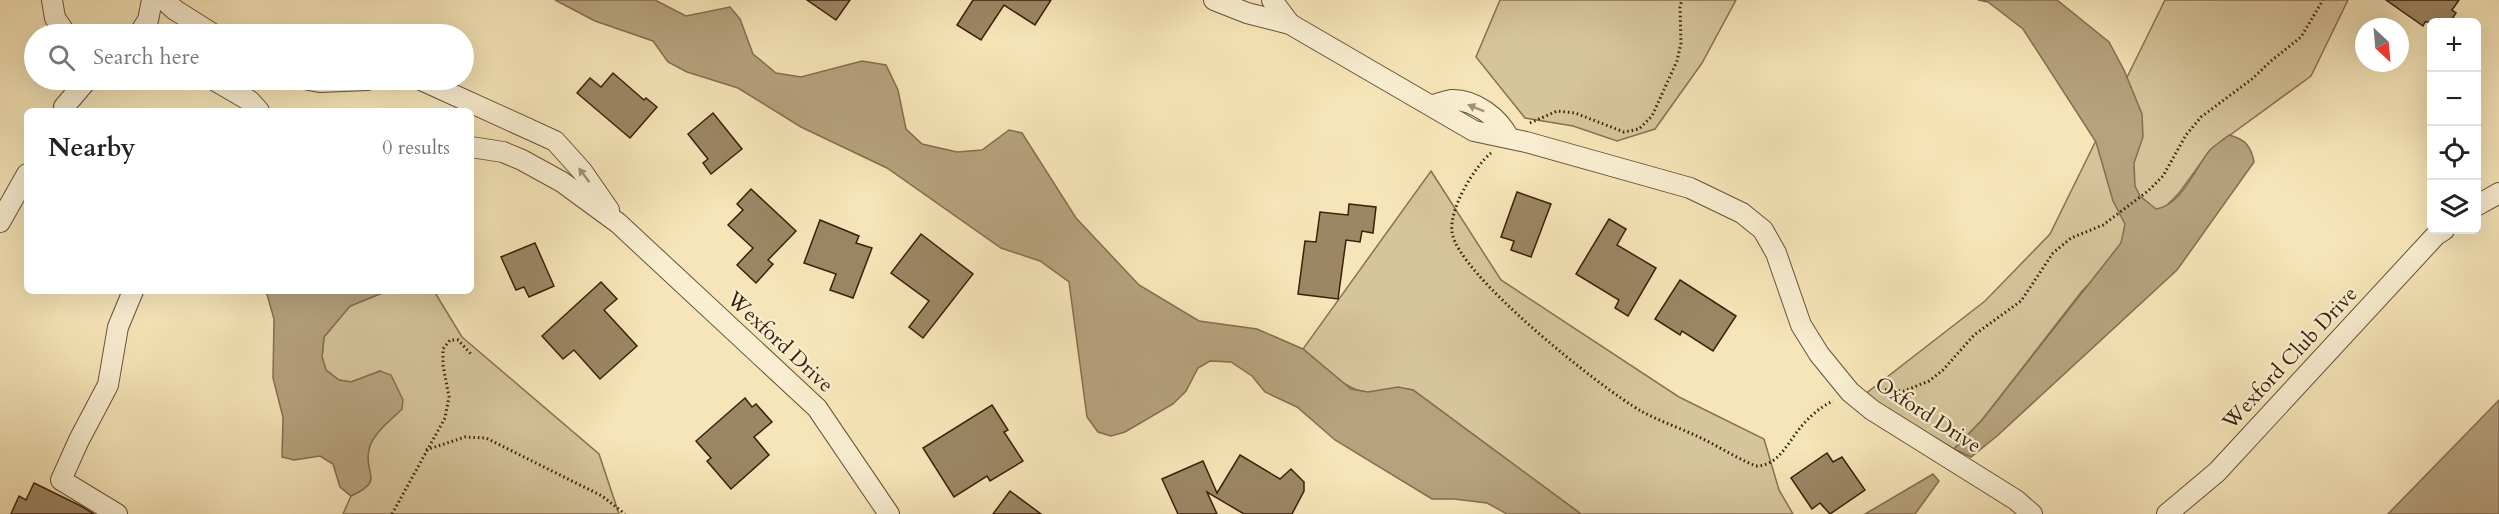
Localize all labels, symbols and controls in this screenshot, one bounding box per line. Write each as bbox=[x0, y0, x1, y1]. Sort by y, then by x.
north arrow bbox=[2355, 18, 2409, 72]
map controls bbox=[2427, 18, 2481, 234]
button: + bbox=[2427, 18, 2481, 72]
search box bbox=[24, 24, 474, 90]
icon: search bbox=[45, 41, 78, 74]
text: Search here bbox=[93, 42, 200, 72]
button: − bbox=[2427, 72, 2481, 126]
one-way arrow bbox=[1467, 102, 1485, 112]
button: locate bbox=[2427, 126, 2481, 180]
text: Nearby bbox=[48, 130, 136, 165]
text: 0 results bbox=[382, 134, 450, 161]
one-way arrow bbox=[578, 167, 590, 183]
button: layers bbox=[2427, 180, 2481, 234]
street label: Wexford Club Drive bbox=[2215, 280, 2364, 437]
street label: Wexford Drive bbox=[720, 284, 840, 399]
street label: Oxford Drive bbox=[1869, 370, 1987, 460]

